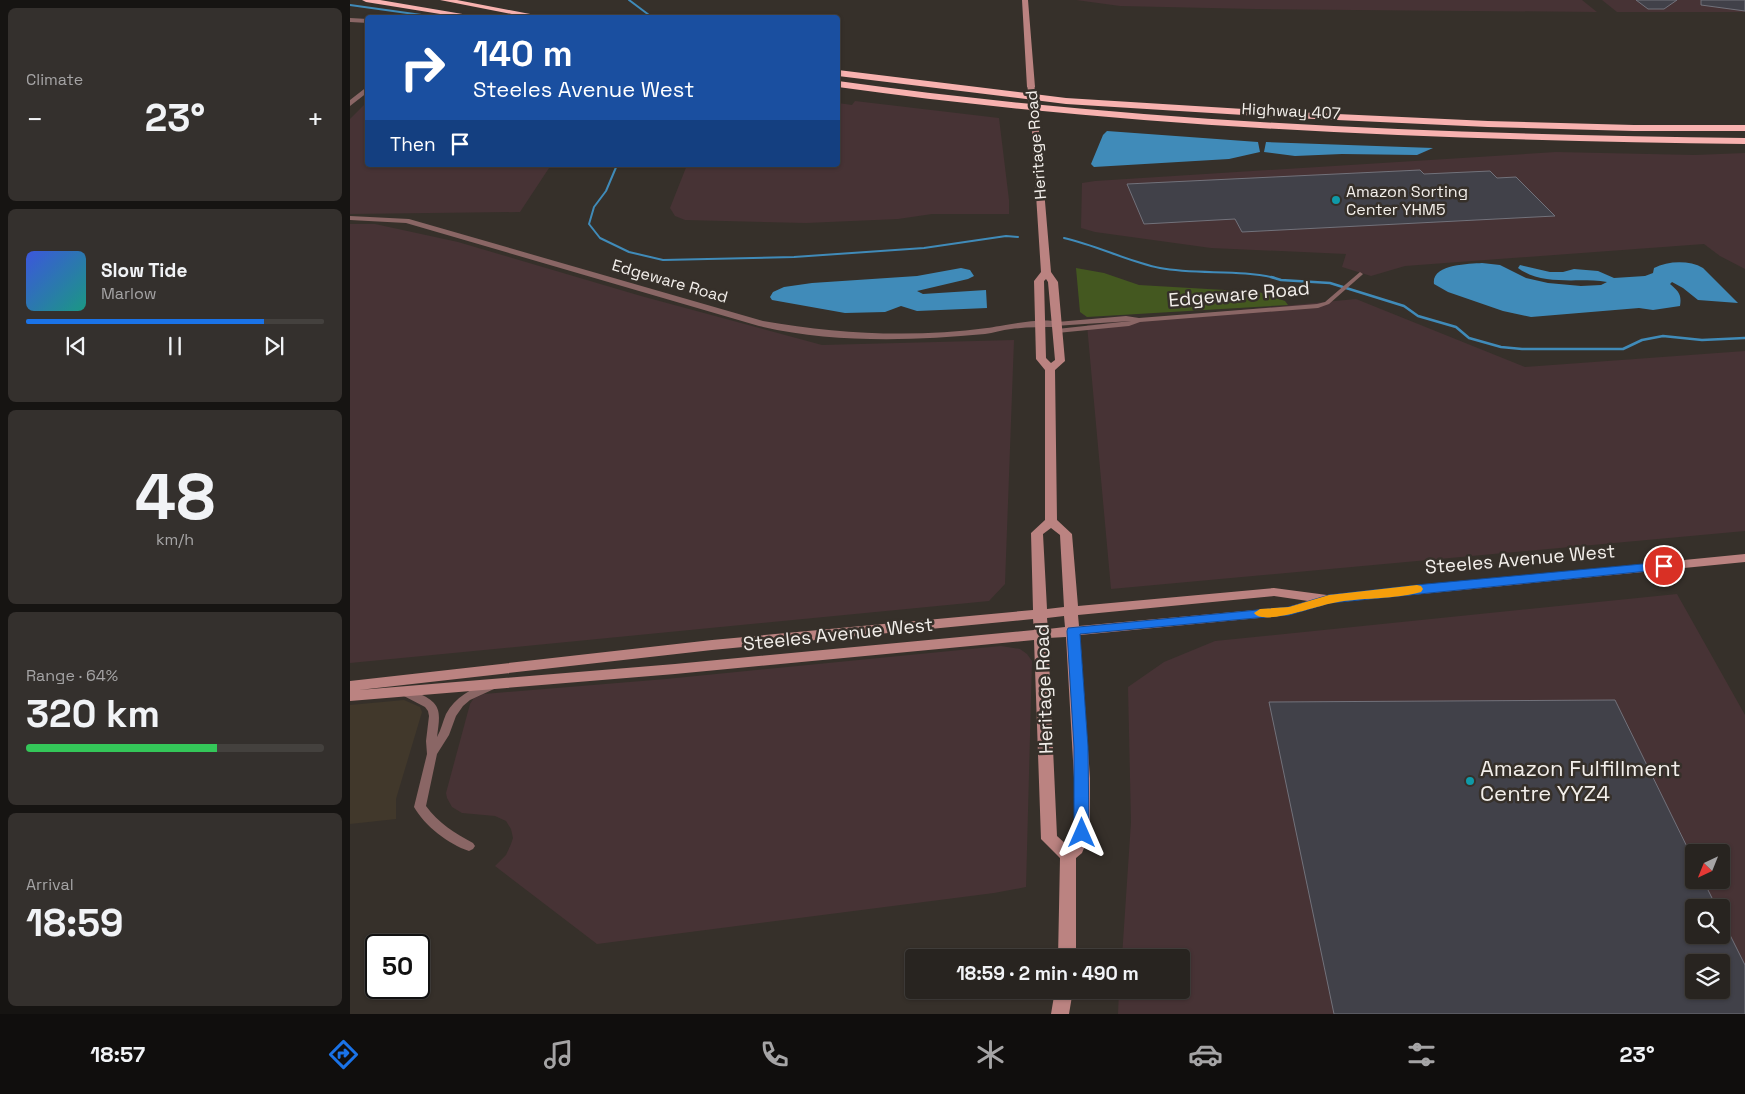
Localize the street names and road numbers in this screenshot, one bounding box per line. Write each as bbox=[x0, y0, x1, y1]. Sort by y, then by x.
street label: Heritage Road bbox=[1021, 90, 1051, 200]
street label: Highway 407 bbox=[1241, 98, 1341, 124]
street label: Edgeware Road bbox=[610, 254, 730, 308]
street label: Edgeware Road bbox=[1167, 275, 1311, 313]
street label: Steeles Avenue West bbox=[1424, 538, 1616, 580]
street label: Steeles Avenue West bbox=[742, 612, 934, 656]
street label: Heritage Road bbox=[1029, 624, 1059, 754]

